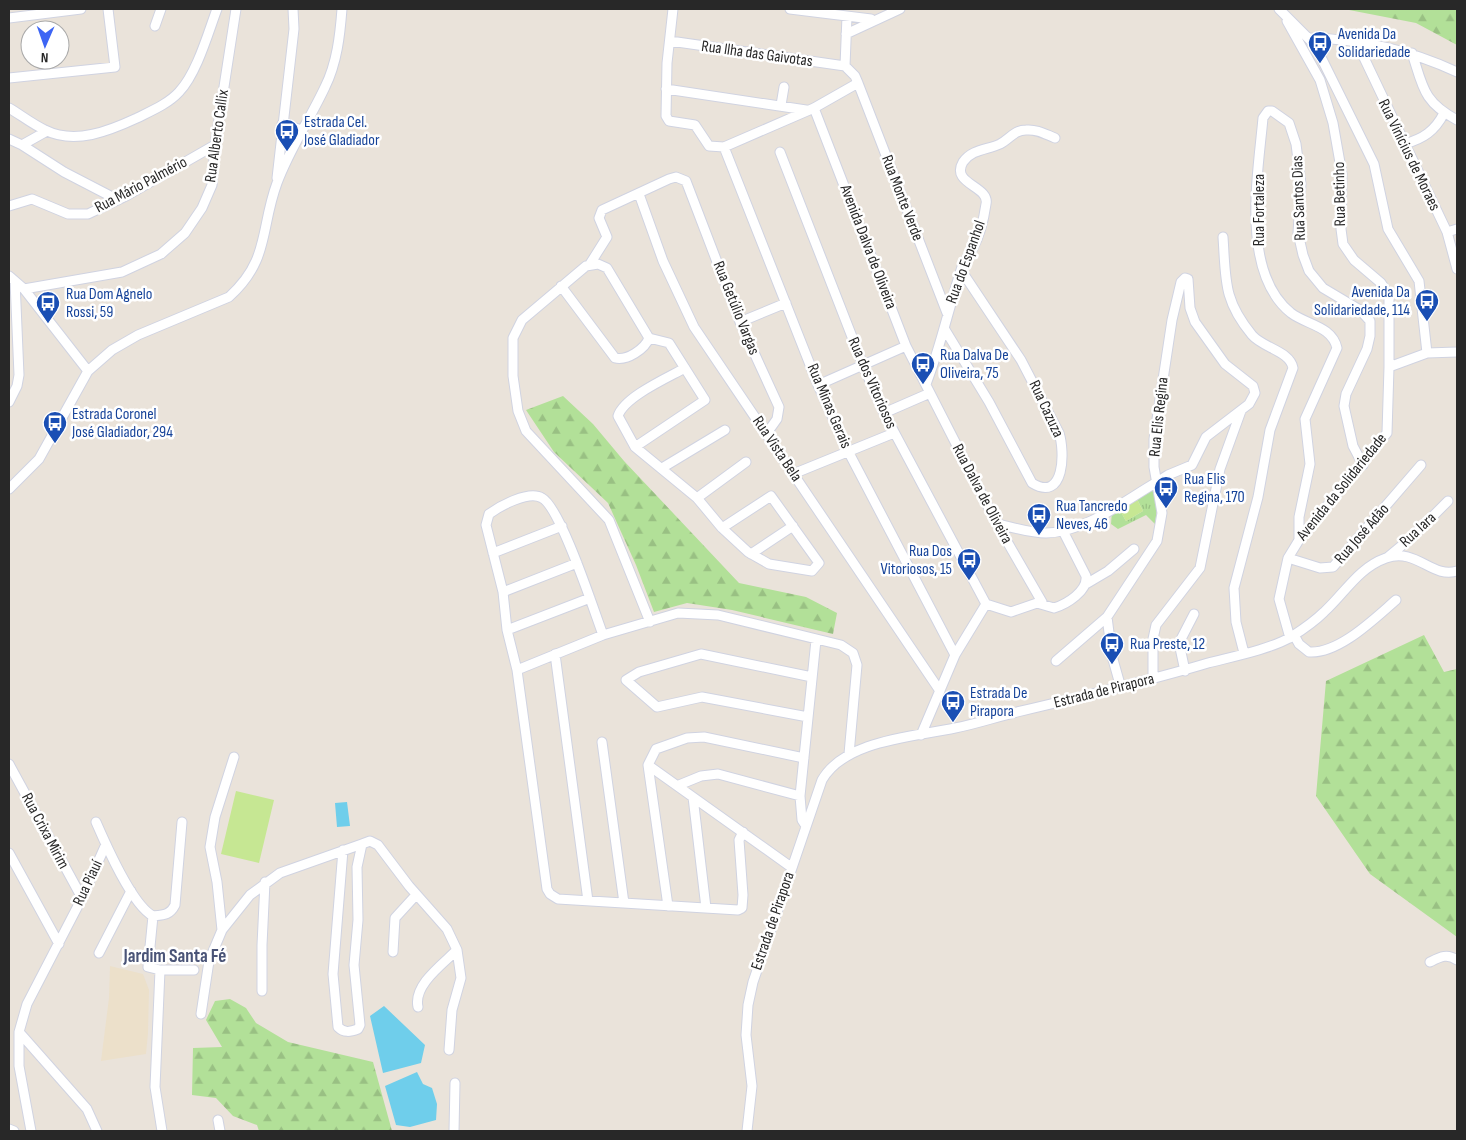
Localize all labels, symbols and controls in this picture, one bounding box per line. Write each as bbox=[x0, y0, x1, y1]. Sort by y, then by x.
north arrow bbox=[20, 20, 70, 70]
place label: Avenida Da Solidariedade bbox=[1337, 25, 1411, 62]
bus stop icon: Avenida Da Solidariedade bbox=[1307, 30, 1333, 64]
street label: Rua Ilha das Gaivotas bbox=[700, 37, 814, 71]
text: N bbox=[41, 49, 49, 66]
street label: Rua Alberto Callix bbox=[201, 88, 233, 184]
street label: Rua Vinícius de Moraes bbox=[1374, 96, 1444, 214]
place label: Estrada Cel. José Gladiador bbox=[303, 113, 380, 150]
bus stop icon: Estrada Cel. José Gladiador bbox=[274, 118, 300, 152]
street label: Rua Monte Verde bbox=[877, 152, 927, 244]
street label: Rua Mário Palmério bbox=[92, 153, 190, 217]
street label: Rua Santos Dias bbox=[1288, 155, 1310, 241]
street label: Rua Betinho bbox=[1330, 162, 1350, 226]
street label: Rua Fortaleza bbox=[1250, 174, 1269, 246]
street label: Avenida Dalva de Oliveira bbox=[835, 181, 900, 312]
street label: Rua do Espanhol bbox=[942, 218, 990, 306]
street label: Rua Getúlio Vargas bbox=[709, 258, 764, 358]
place label: Avenida Da Solidariedade, 114 bbox=[1314, 283, 1410, 320]
place label: Rua Dom Agnelo Rossi, 59 bbox=[66, 285, 152, 322]
bus stop icon: Avenida Da Solidariedade, 114 bbox=[1414, 288, 1440, 322]
bus stop icon: Rua Dom Agnelo Rossi, 59 bbox=[35, 290, 61, 324]
street label: Rua dos Vitoriosos bbox=[843, 334, 901, 432]
place label: Rua Dalva De Oliveira, 75 bbox=[940, 346, 1009, 383]
bus stop icon: Rua Dalva De Oliveira, 75 bbox=[910, 351, 936, 385]
street label: Rua Minas Gerais bbox=[803, 361, 855, 451]
street label: Rua Elis Regina bbox=[1145, 376, 1173, 458]
street label: Rua Cazuza bbox=[1025, 377, 1067, 441]
place label: Estrada Coronel José Gladiador, 294 bbox=[71, 405, 173, 442]
bus stop icon: Estrada Coronel José Gladiador, 294 bbox=[42, 410, 68, 444]
street label: Rua Vista Bela bbox=[748, 413, 806, 485]
street label: Avenida da Solidariedade bbox=[1292, 430, 1391, 545]
street label: Rua Dalva de Oliveira bbox=[948, 441, 1016, 547]
place label: Rua Elis Regina, 170 bbox=[1184, 470, 1245, 507]
bus stop icon: Rua Elis Regina, 170 bbox=[1153, 475, 1179, 509]
place label: Rua Tancredo Neves, 46 bbox=[1056, 497, 1128, 534]
street label: Rua José Adão bbox=[1331, 500, 1393, 568]
bus stop icon: Rua Tancredo Neves, 46 bbox=[1026, 502, 1052, 536]
street label: Rua Iara bbox=[1396, 508, 1440, 552]
place label: Rua Dos Vitoriosos, 15 bbox=[880, 542, 952, 579]
bus stop icon: Rua Dos Vitoriosos, 15 bbox=[956, 547, 982, 581]
bus stop icon: Rua Preste, 12 bbox=[1099, 631, 1125, 665]
place label: Rua Preste, 12 bbox=[1130, 635, 1205, 654]
street label: Estrada de Pirapora bbox=[1052, 669, 1156, 713]
place label: Estrada De Pirapora bbox=[970, 684, 1027, 721]
bus stop icon: Estrada De Pirapora bbox=[940, 689, 966, 723]
street label: Rua Crixa Mirim bbox=[17, 790, 73, 872]
street label: Rua Piauí bbox=[69, 857, 107, 909]
street label: Estrada de Pirapora bbox=[747, 869, 799, 973]
district label: Jardim Santa Fé bbox=[123, 945, 226, 968]

